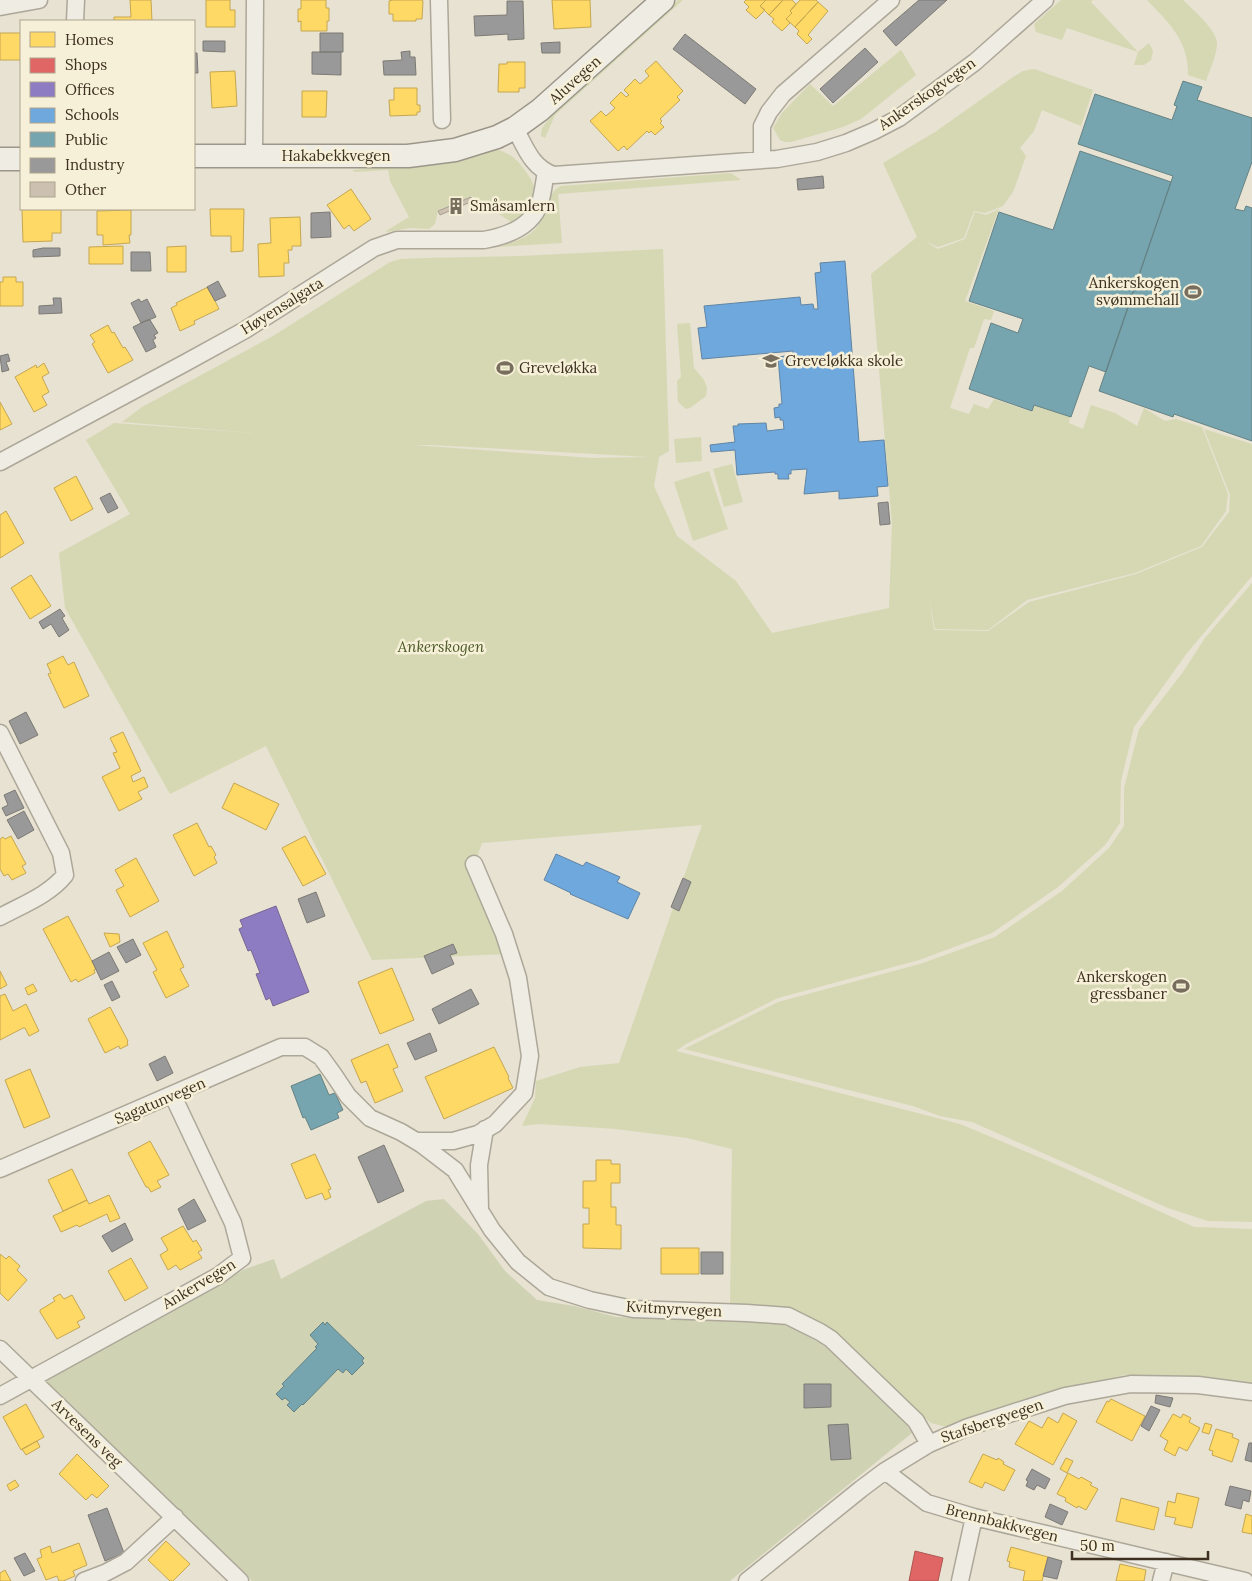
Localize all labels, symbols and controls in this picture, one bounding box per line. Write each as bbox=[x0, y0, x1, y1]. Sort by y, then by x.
legend bbox=[20, 20, 195, 210]
text: Homes bbox=[65, 30, 114, 49]
street label: Aluvegen bbox=[544, 51, 605, 109]
street label: Ankerskogvegen bbox=[874, 53, 979, 135]
text: Shops bbox=[65, 55, 107, 74]
text: Offices bbox=[65, 80, 115, 99]
text: Schools bbox=[65, 105, 119, 124]
text: Public bbox=[65, 130, 108, 149]
street label: Hakabekkvegen bbox=[281, 146, 391, 165]
text: Industry bbox=[65, 155, 124, 174]
text: Other bbox=[65, 180, 107, 199]
building icon: Småsamlern bbox=[446, 196, 466, 216]
place label: Småsamlern bbox=[470, 196, 555, 215]
street label: Høyensalgata bbox=[237, 273, 327, 338]
place label: Ankerskogen svømmehall bbox=[1088, 273, 1179, 309]
sports icon: Ankerskogen svømmehall bbox=[1183, 282, 1203, 302]
school or university icon: Greveløkka skole bbox=[761, 351, 781, 371]
place label: Greveløkka skole bbox=[785, 351, 903, 370]
sports icon: Greveløkka bbox=[495, 358, 515, 378]
place label: Greveløkka bbox=[519, 358, 597, 377]
park label: Ankerskogen bbox=[397, 637, 485, 656]
place label: Ankerskogen gressbaner bbox=[1076, 967, 1168, 1003]
sports icon: Ankerskogen gressbaner bbox=[1171, 976, 1191, 996]
street label: Sagatunvegen bbox=[111, 1073, 208, 1128]
street label: Ankervegen bbox=[158, 1254, 239, 1313]
street label: Kvitmyrvegen bbox=[625, 1296, 723, 1321]
street label: Arvesens veg bbox=[47, 1394, 127, 1471]
street label: Stafsbergvegen bbox=[938, 1394, 1045, 1447]
street label: Brennbakkvegen bbox=[944, 1499, 1061, 1546]
scale bar bbox=[1072, 1528, 1208, 1560]
text: 50 m bbox=[1080, 1536, 1115, 1555]

